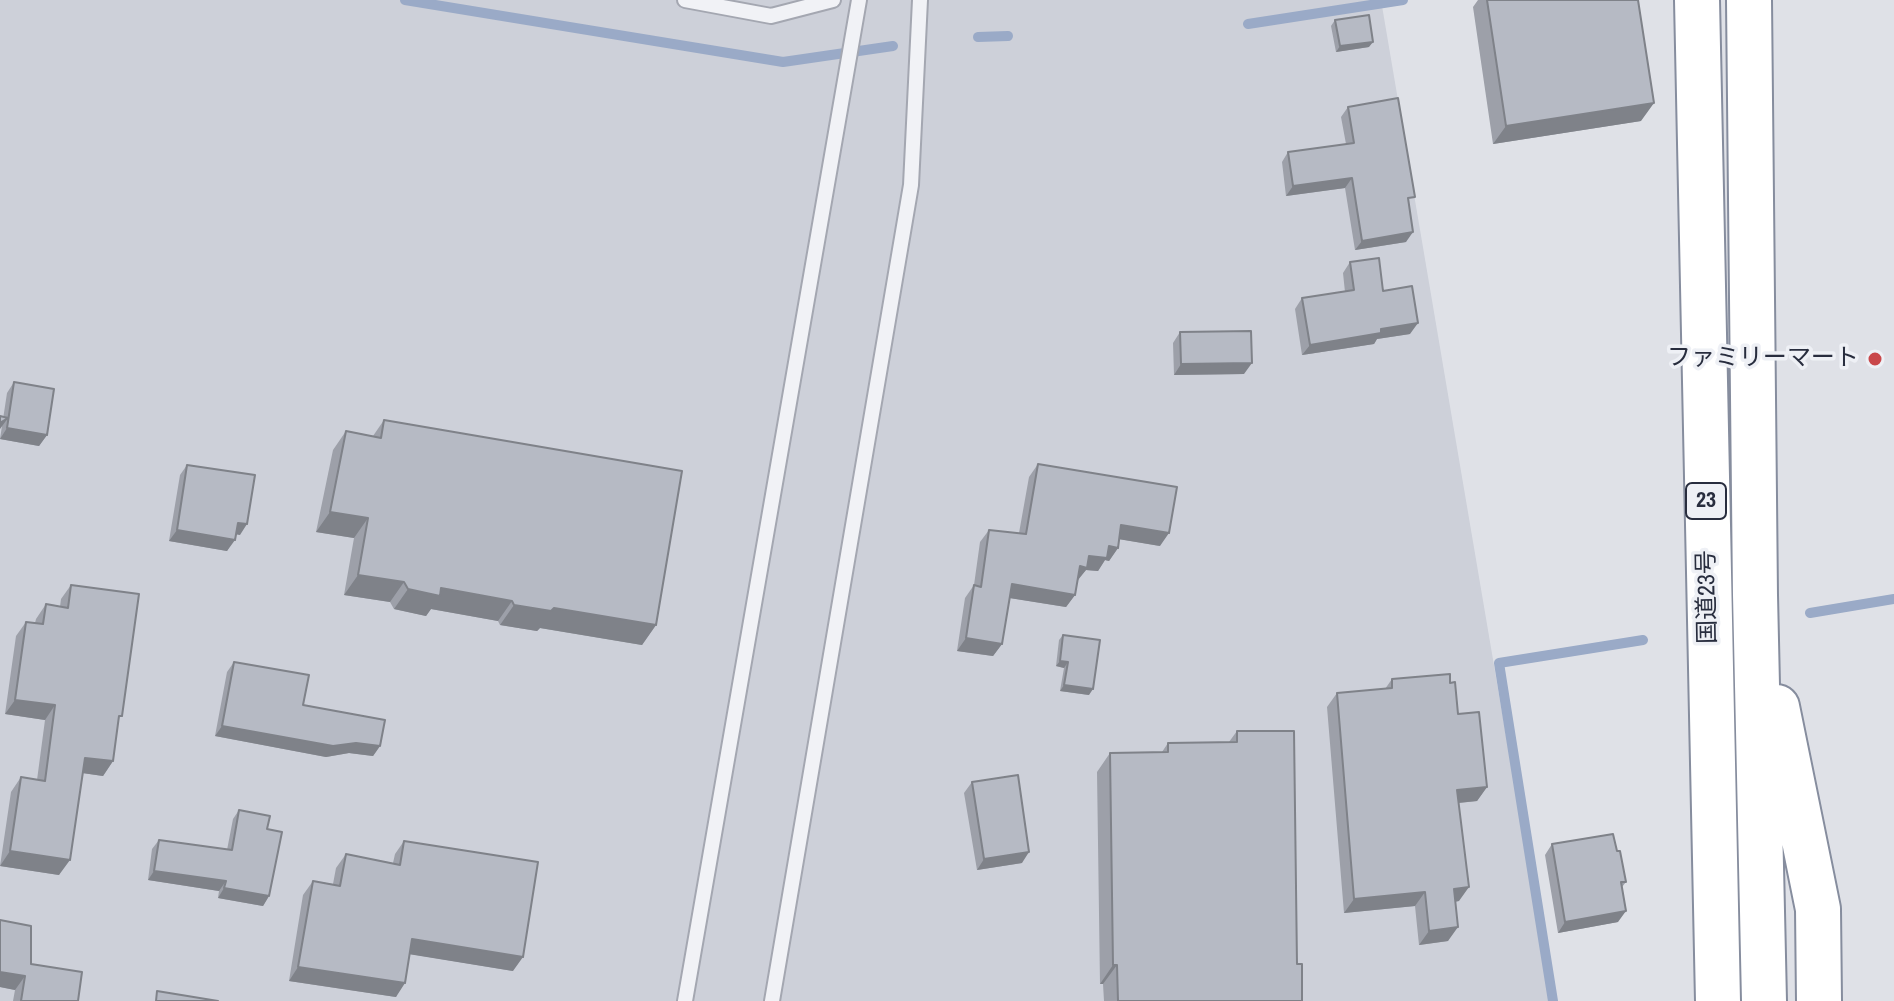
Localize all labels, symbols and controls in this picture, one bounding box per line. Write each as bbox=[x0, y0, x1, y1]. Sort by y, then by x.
place label: ファミリーマート bbox=[1667, 345, 1859, 373]
marker: ファミリーマート bbox=[1866, 350, 1884, 368]
road number: 23 bbox=[1686, 483, 1726, 519]
street label: 国道23号 bbox=[1693, 550, 1723, 644]

